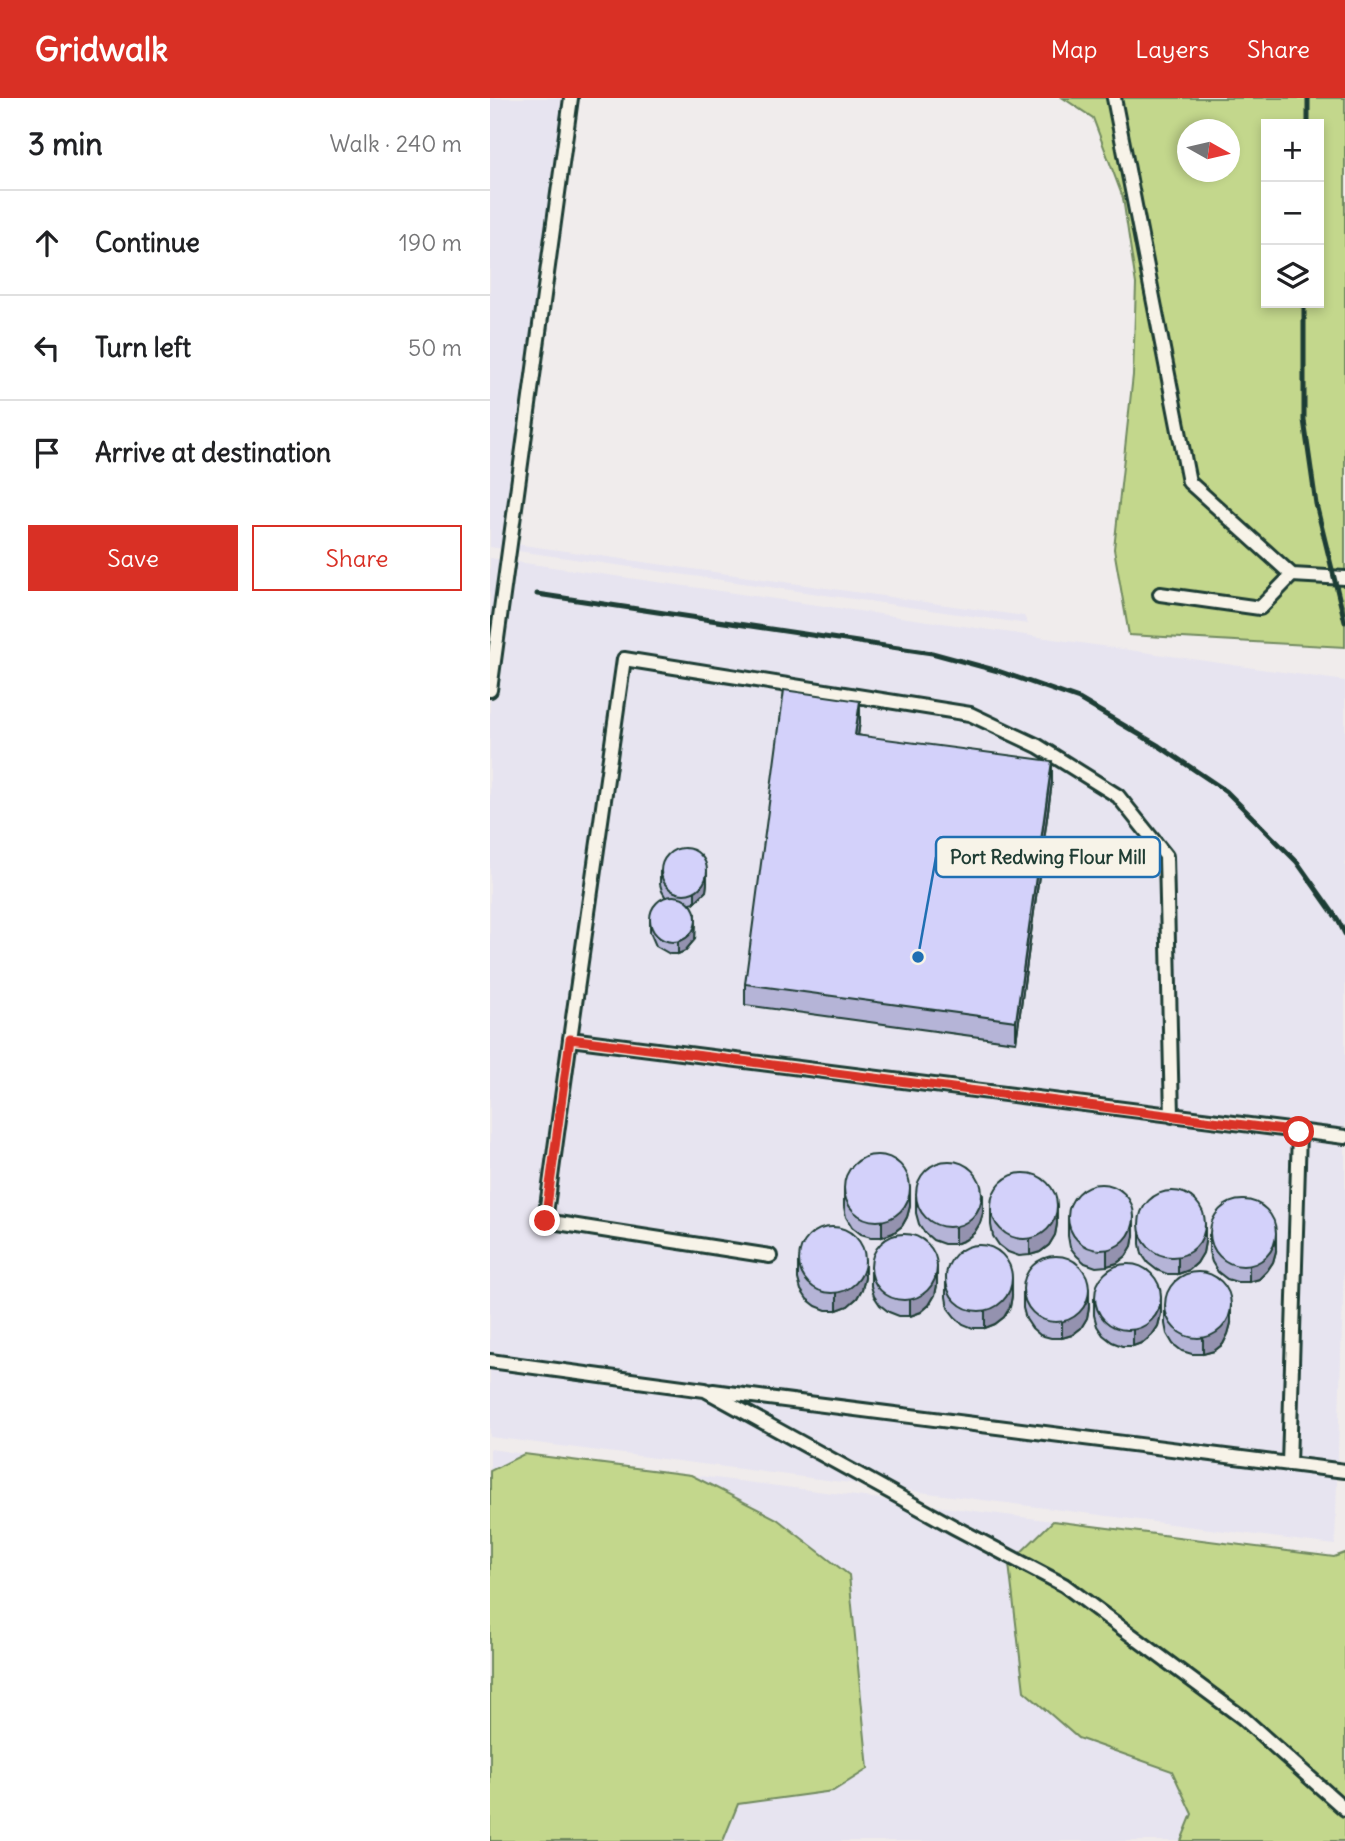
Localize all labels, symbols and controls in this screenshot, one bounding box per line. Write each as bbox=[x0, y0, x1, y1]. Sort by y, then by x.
text: Gridwalk bbox=[35, 28, 168, 70]
text: Map bbox=[1051, 34, 1097, 64]
text: Layers bbox=[1135, 34, 1209, 64]
text: Share bbox=[1247, 34, 1310, 64]
north arrow bbox=[1177, 119, 1240, 182]
map controls bbox=[1261, 119, 1324, 308]
button: + bbox=[1261, 119, 1324, 182]
text: 3 min bbox=[28, 125, 103, 163]
text: Walk · 240 m bbox=[329, 129, 462, 158]
button: − bbox=[1261, 182, 1324, 245]
icon: ahead bbox=[28, 224, 66, 262]
text: Continue bbox=[95, 226, 200, 259]
text: 190 m bbox=[399, 228, 462, 257]
button: layers bbox=[1261, 245, 1324, 308]
icon: left bbox=[28, 329, 66, 367]
text: Turn left bbox=[95, 331, 191, 364]
text: 50 m bbox=[408, 333, 462, 362]
icon: arrive bbox=[28, 434, 66, 472]
text: Arrive at destination bbox=[95, 436, 331, 469]
button: Save bbox=[28, 525, 238, 591]
button: Share bbox=[252, 525, 462, 591]
callout: Port Redwing Flour Mill bbox=[936, 837, 1160, 877]
text: Port Redwing Flour Mill bbox=[950, 845, 1146, 869]
route start bbox=[1283, 1116, 1314, 1147]
route end bbox=[529, 1205, 560, 1236]

